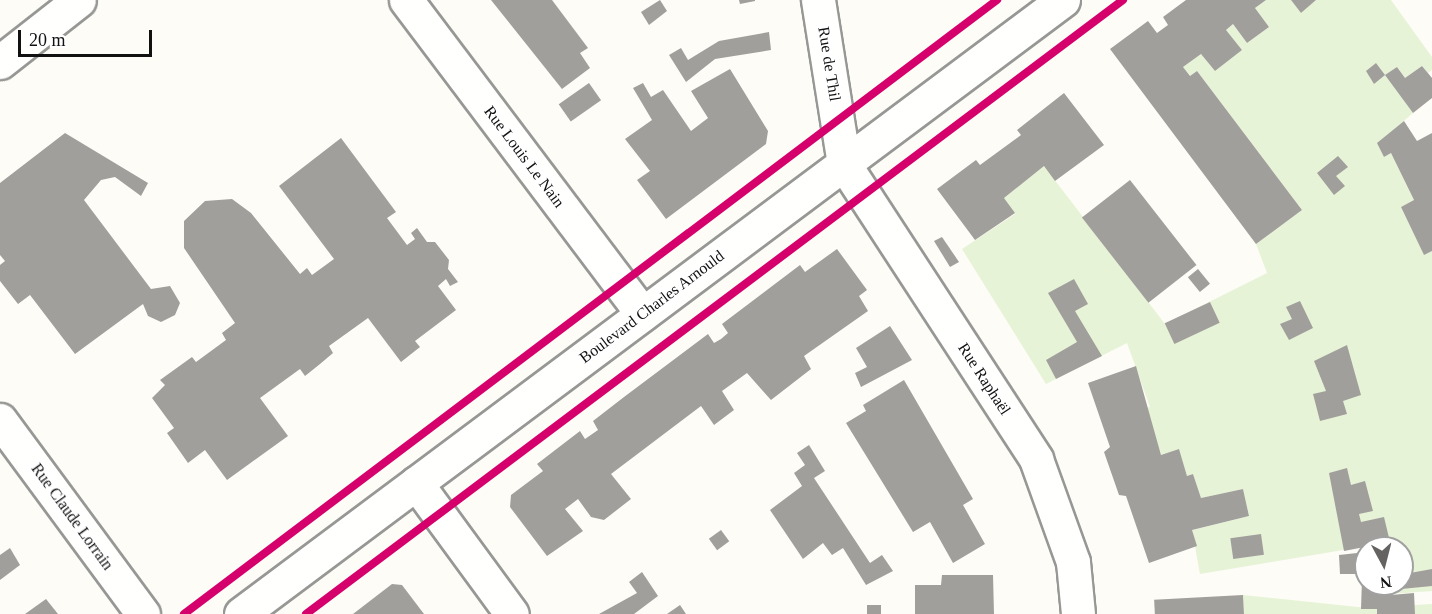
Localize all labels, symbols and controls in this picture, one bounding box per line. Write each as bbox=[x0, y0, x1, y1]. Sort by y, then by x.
scale bar bbox=[21, 18, 154, 56]
street label: Rue de Thil bbox=[814, 25, 844, 103]
text: 20 m bbox=[29, 30, 66, 50]
street label: Rue Louis Le Nain bbox=[480, 102, 568, 212]
street label: Boulevard Charles Arnould bbox=[576, 246, 728, 368]
street label: Rue Raphaël bbox=[954, 339, 1014, 419]
street label: Rue Claude Lorrain bbox=[27, 460, 117, 574]
north arrow bbox=[1354, 536, 1414, 596]
text: N bbox=[1379, 573, 1393, 592]

